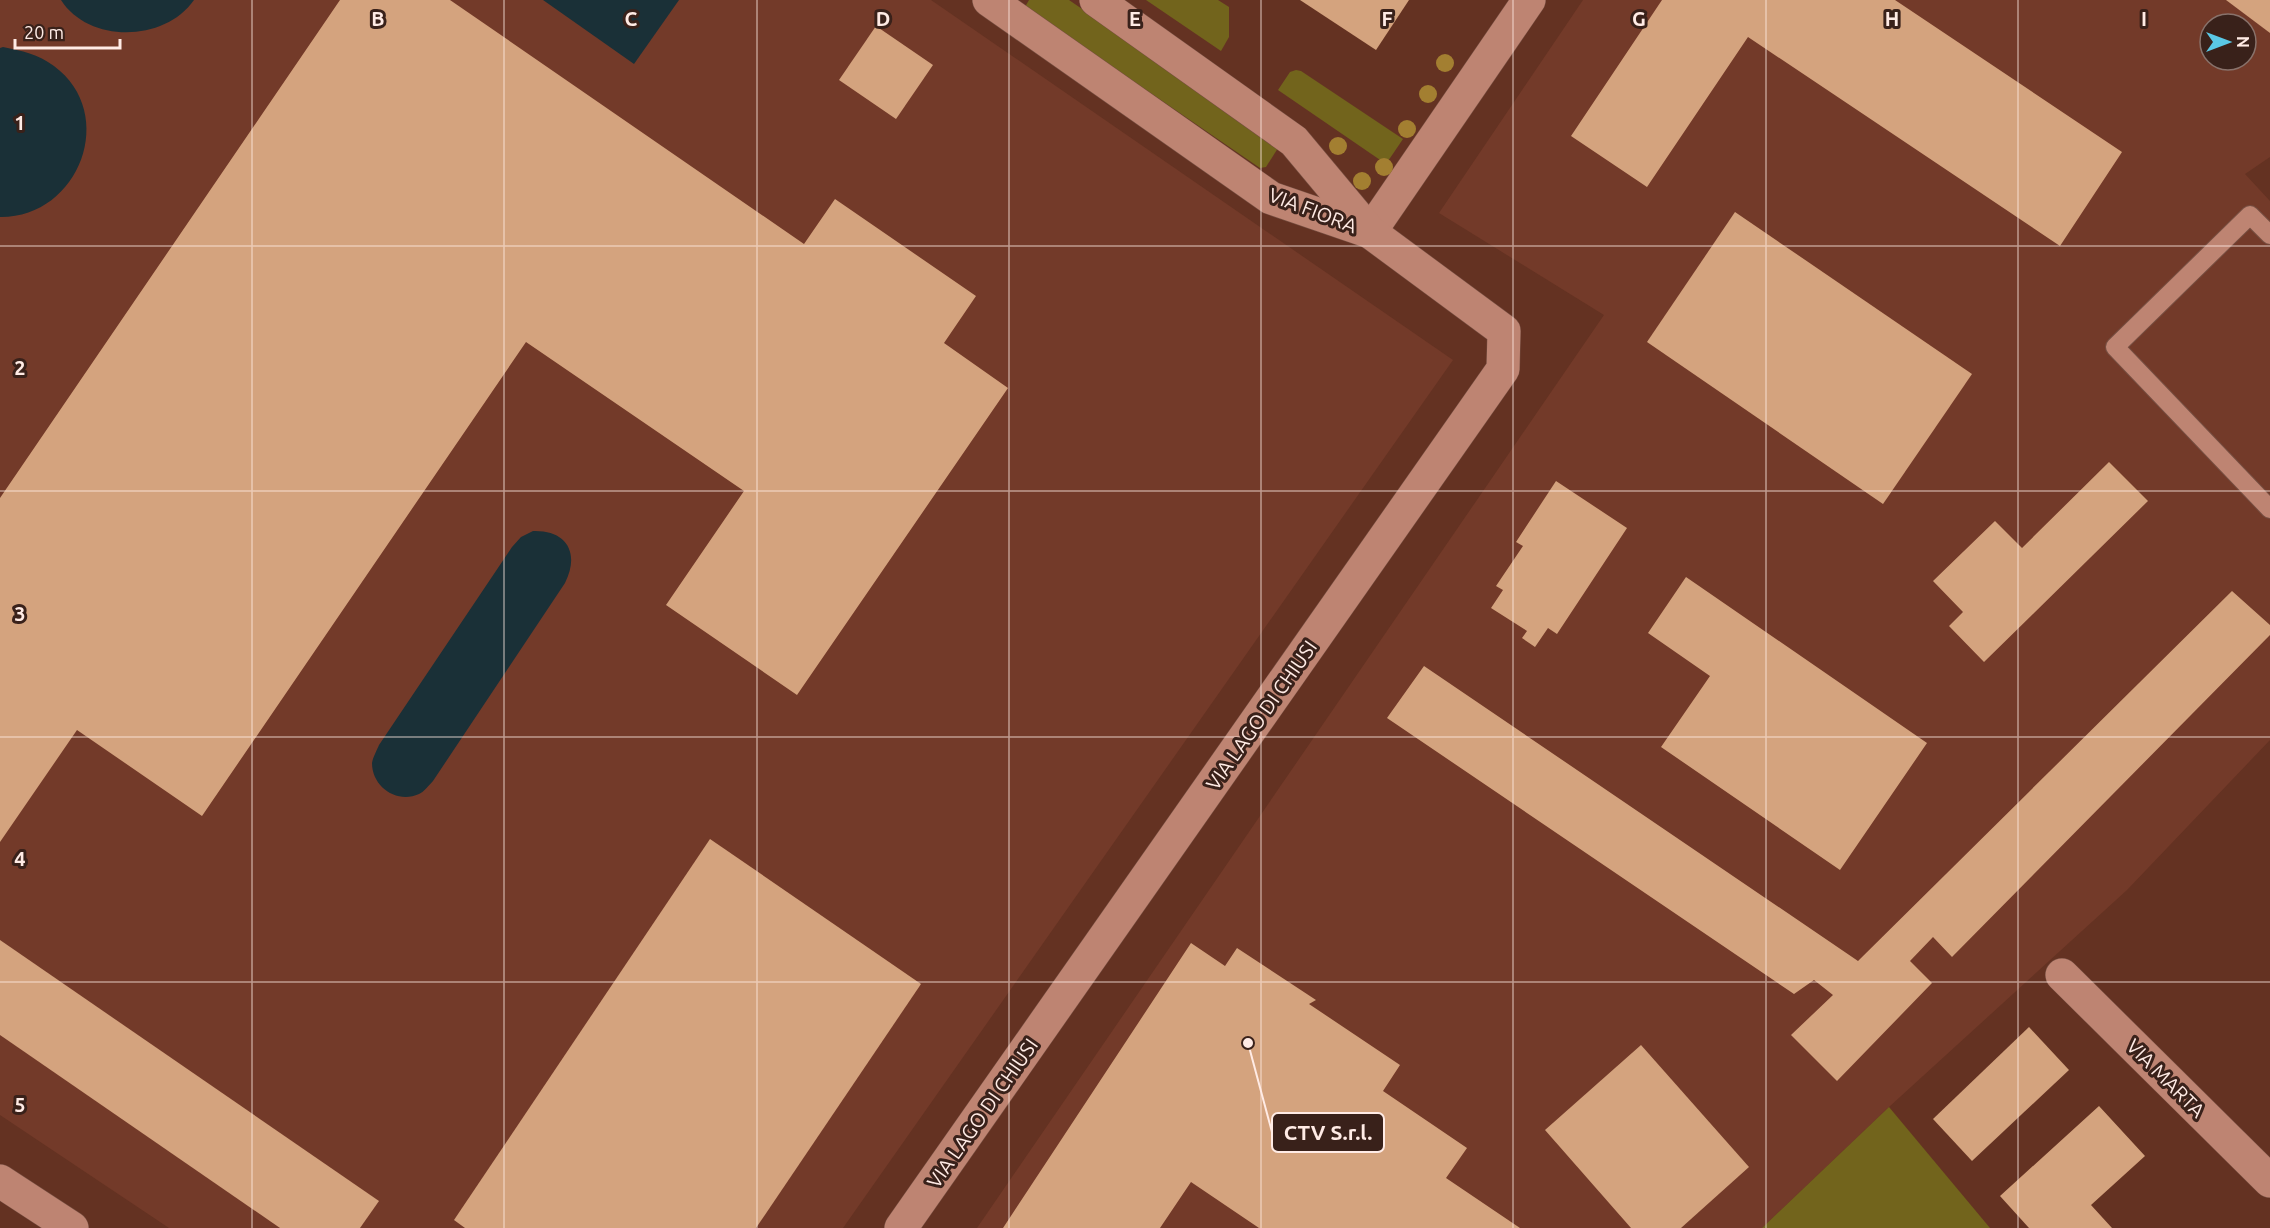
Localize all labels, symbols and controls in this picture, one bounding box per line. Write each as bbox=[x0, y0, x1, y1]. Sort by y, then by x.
text: B bbox=[371, 7, 385, 30]
text: C bbox=[625, 7, 638, 30]
text: D bbox=[876, 7, 890, 30]
text: E bbox=[1129, 7, 1141, 30]
text: F bbox=[1381, 7, 1393, 30]
text: G bbox=[1632, 7, 1646, 30]
text: H bbox=[1885, 7, 1899, 30]
text: I bbox=[2141, 7, 2147, 30]
scale bar bbox=[15, 12, 120, 50]
north arrow bbox=[2198, 12, 2258, 72]
text: 20 m bbox=[24, 22, 64, 42]
text: N bbox=[2234, 36, 2252, 48]
text: 1 bbox=[14, 111, 26, 134]
street label: VIA FIORA bbox=[1266, 183, 1360, 237]
text: 2 bbox=[14, 356, 26, 379]
text: 3 bbox=[14, 602, 26, 625]
street label: VIA LAGO DI CHIUSI bbox=[1201, 636, 1321, 794]
text: 4 bbox=[14, 847, 26, 870]
street label: VIA LAGO DI CHIUSI bbox=[922, 1034, 1042, 1192]
street label: VIA MARTA bbox=[2122, 1034, 2210, 1122]
text: 5 bbox=[14, 1093, 26, 1116]
callout: CTV S.r.l. bbox=[1272, 1113, 1384, 1152]
text: CTV S.r.l. bbox=[1284, 1120, 1372, 1144]

